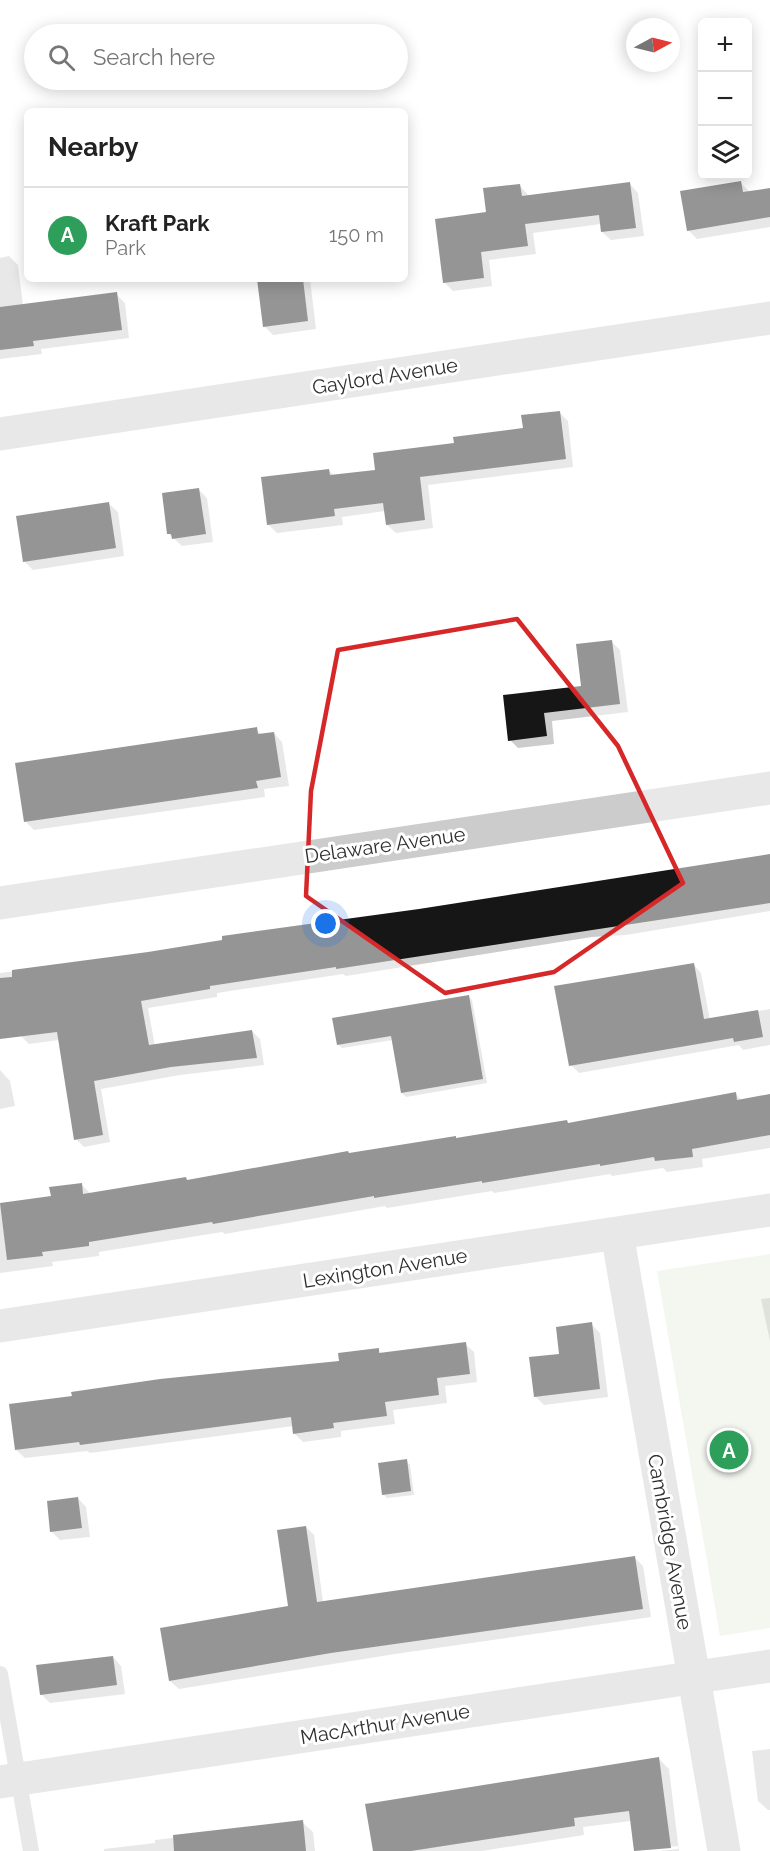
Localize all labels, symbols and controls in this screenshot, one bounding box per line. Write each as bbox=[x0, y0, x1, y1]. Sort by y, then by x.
north arrow bbox=[626, 18, 680, 72]
map controls bbox=[698, 18, 752, 180]
button: + bbox=[698, 18, 752, 72]
search box bbox=[24, 24, 408, 90]
icon: search bbox=[45, 41, 78, 74]
text: Search here bbox=[93, 44, 215, 70]
button: − bbox=[698, 72, 752, 126]
button: layers bbox=[698, 126, 752, 180]
text: Nearby bbox=[48, 132, 138, 162]
text: Kraft Park bbox=[105, 210, 210, 236]
text: A bbox=[61, 223, 74, 247]
text: 150 m bbox=[329, 223, 384, 247]
text: Park bbox=[105, 236, 146, 260]
street label: Gaylord Avenue bbox=[311, 353, 460, 399]
street label: Delaware Avenue bbox=[303, 822, 467, 868]
your location bbox=[311, 909, 340, 938]
street label: Lexington Avenue bbox=[301, 1243, 469, 1293]
pin: A bbox=[710, 1428, 748, 1472]
street label: Cambridge Avenue bbox=[643, 1452, 697, 1632]
street label: MacArthur Avenue bbox=[299, 1699, 472, 1749]

